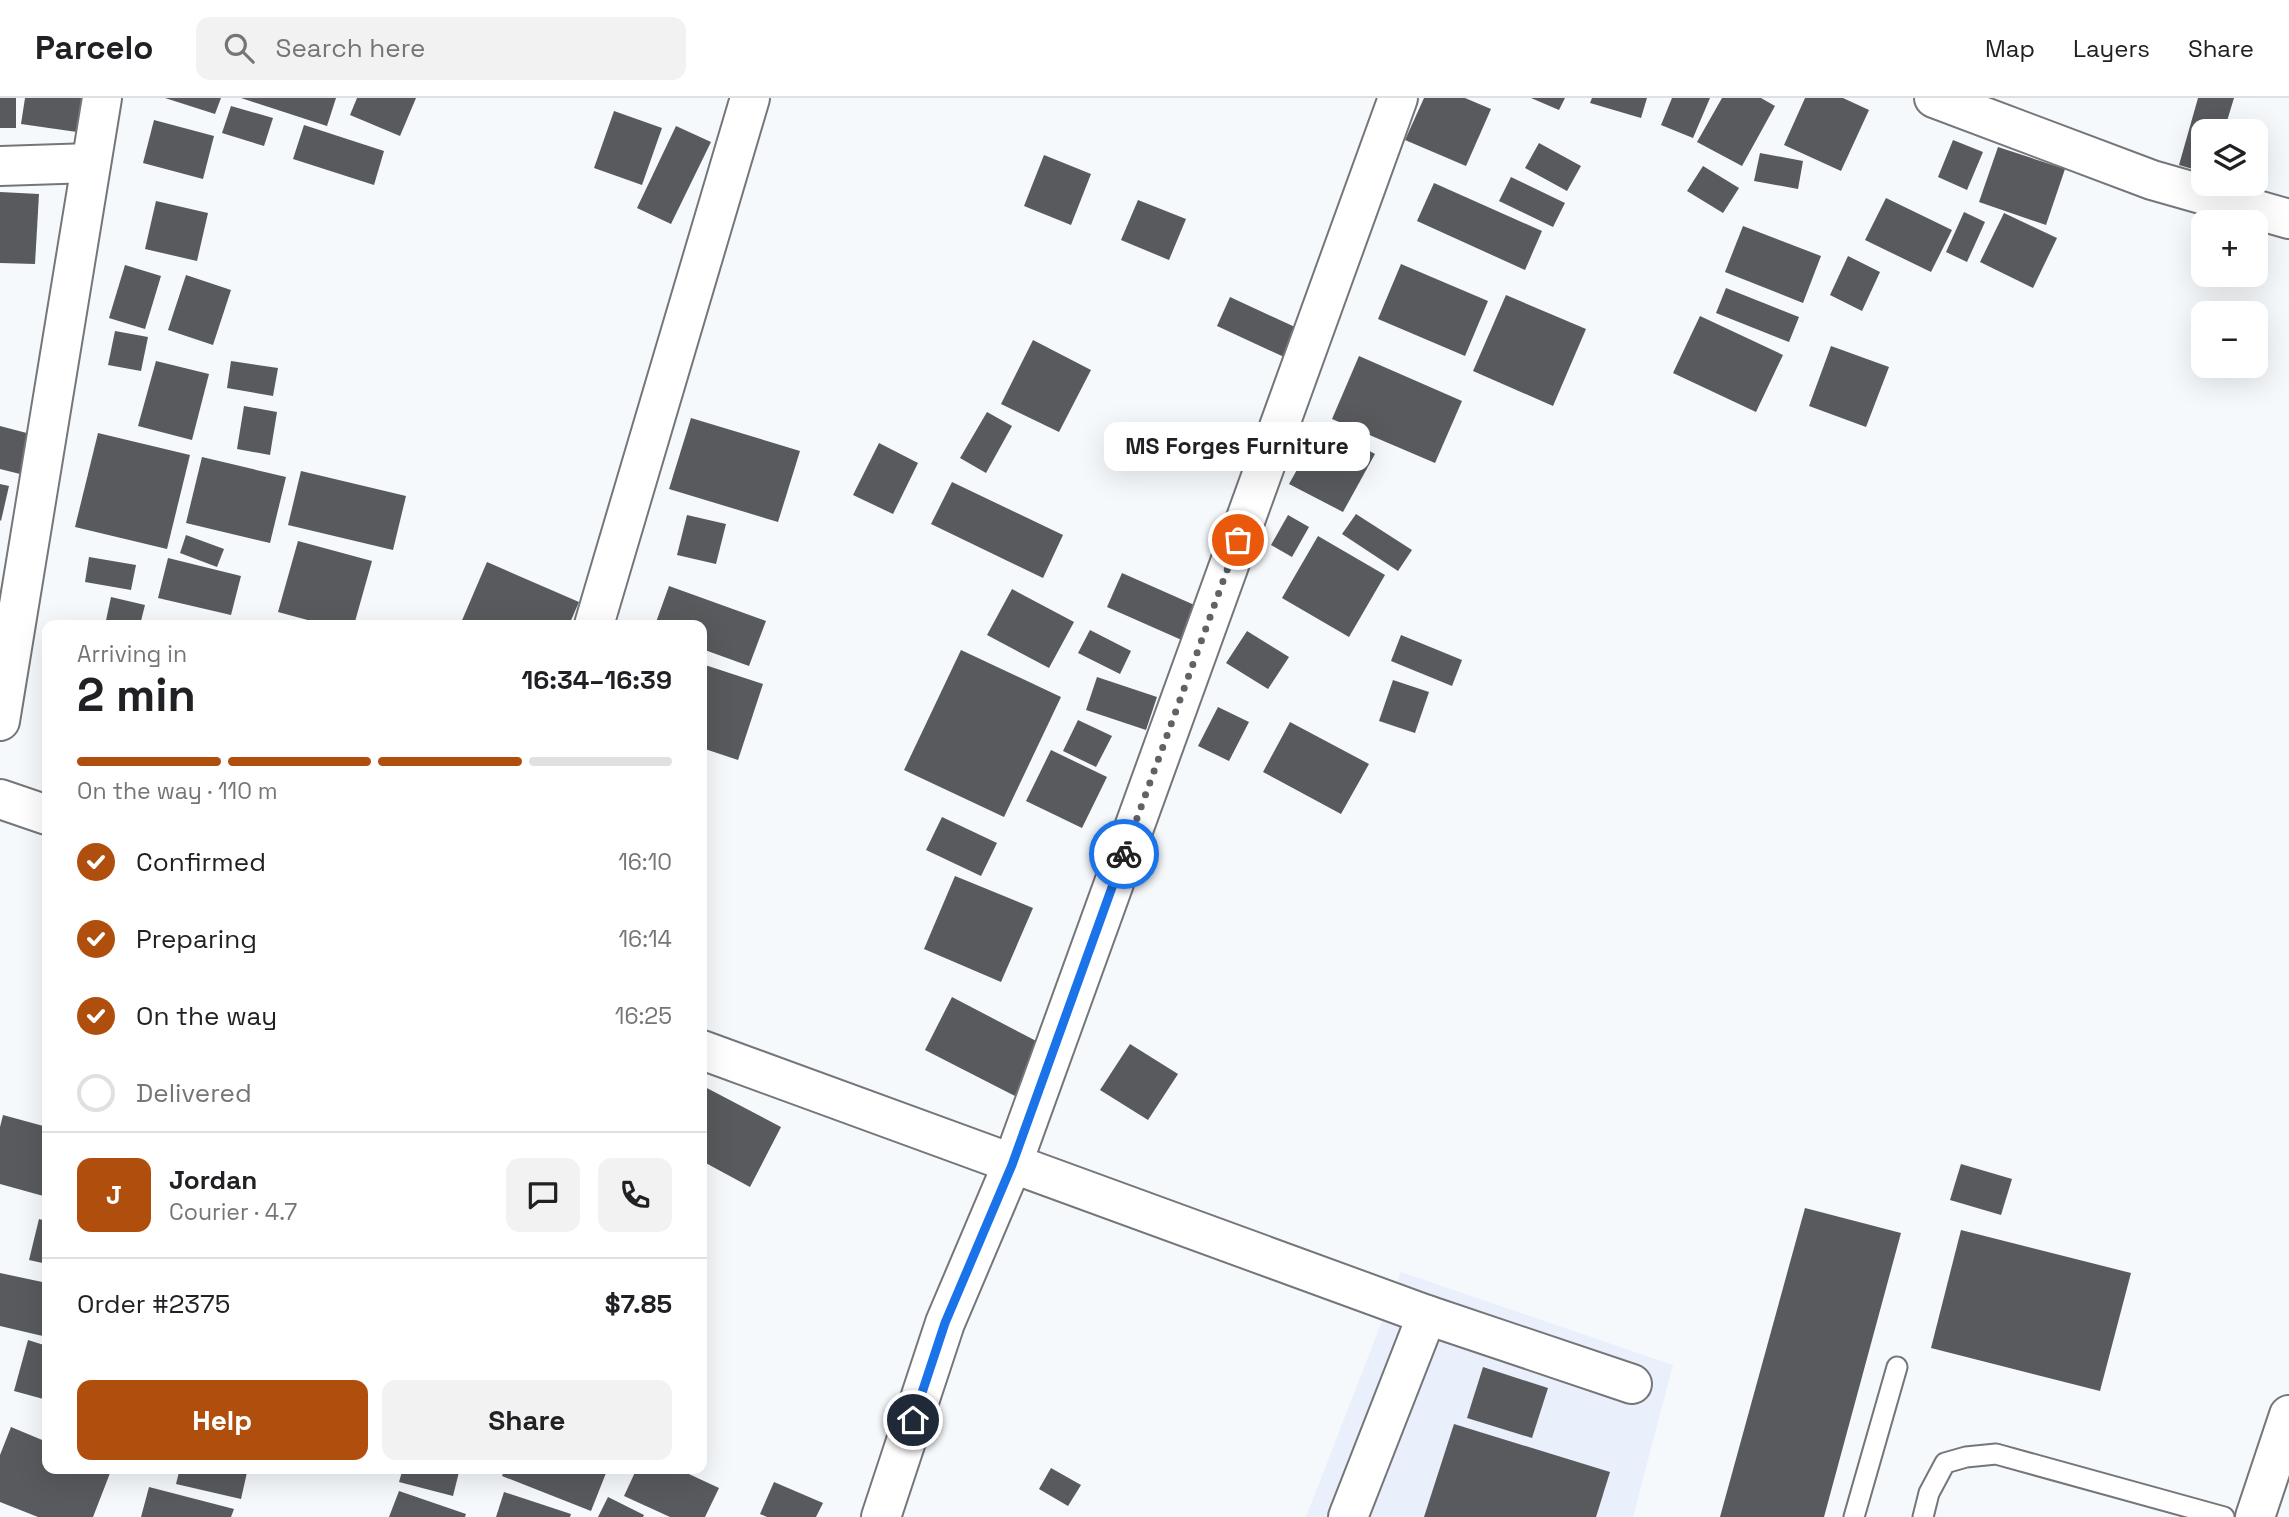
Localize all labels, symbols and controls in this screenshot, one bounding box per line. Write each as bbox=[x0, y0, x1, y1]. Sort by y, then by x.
search box bbox=[196, 17, 686, 80]
text: Parcelo bbox=[35, 27, 154, 69]
icon: search bbox=[220, 29, 258, 67]
text: Search here bbox=[276, 31, 425, 65]
text: Map bbox=[1985, 33, 2035, 64]
text: Layers bbox=[2073, 33, 2150, 64]
text: Share bbox=[2188, 33, 2254, 64]
map controls bbox=[2191, 119, 2268, 378]
button: layers bbox=[2191, 119, 2268, 196]
button: + bbox=[2191, 210, 2268, 287]
button: − bbox=[2191, 301, 2268, 378]
callout: MS Forges Furniture bbox=[1105, 421, 1371, 470]
text: MS Forges Furniture bbox=[1125, 431, 1349, 461]
pin bbox=[1208, 510, 1268, 570]
icon: bag bbox=[1219, 521, 1257, 559]
text: Arriving in bbox=[77, 639, 187, 669]
text: 16:34–16:39 bbox=[521, 663, 672, 697]
text: 2 min bbox=[77, 666, 196, 724]
text: On the way · 110 m bbox=[77, 776, 278, 806]
courier bbox=[1089, 819, 1159, 889]
icon: bike bbox=[1105, 835, 1143, 873]
icon: check bbox=[77, 843, 115, 881]
text: Confirmed bbox=[136, 845, 266, 879]
text: 16:10 bbox=[618, 847, 672, 877]
icon: check bbox=[77, 920, 115, 958]
text: Preparing bbox=[136, 922, 257, 956]
text: 16:14 bbox=[619, 924, 672, 954]
icon: check bbox=[77, 997, 115, 1035]
text: On the way bbox=[136, 999, 277, 1033]
text: 16:25 bbox=[615, 1001, 672, 1031]
text: Delivered bbox=[136, 1076, 252, 1110]
button: chat bbox=[506, 1158, 580, 1232]
button: phone bbox=[598, 1158, 672, 1232]
text: Jordan bbox=[169, 1163, 257, 1197]
text: J bbox=[106, 1178, 122, 1212]
text: Courier · 4.7 bbox=[169, 1197, 297, 1227]
text: Order #2375 bbox=[77, 1287, 230, 1321]
text: $7.85 bbox=[605, 1287, 672, 1321]
button: Help bbox=[77, 1380, 368, 1460]
button: Share bbox=[382, 1380, 672, 1460]
pin bbox=[883, 1390, 943, 1450]
icon: home bbox=[894, 1401, 932, 1439]

